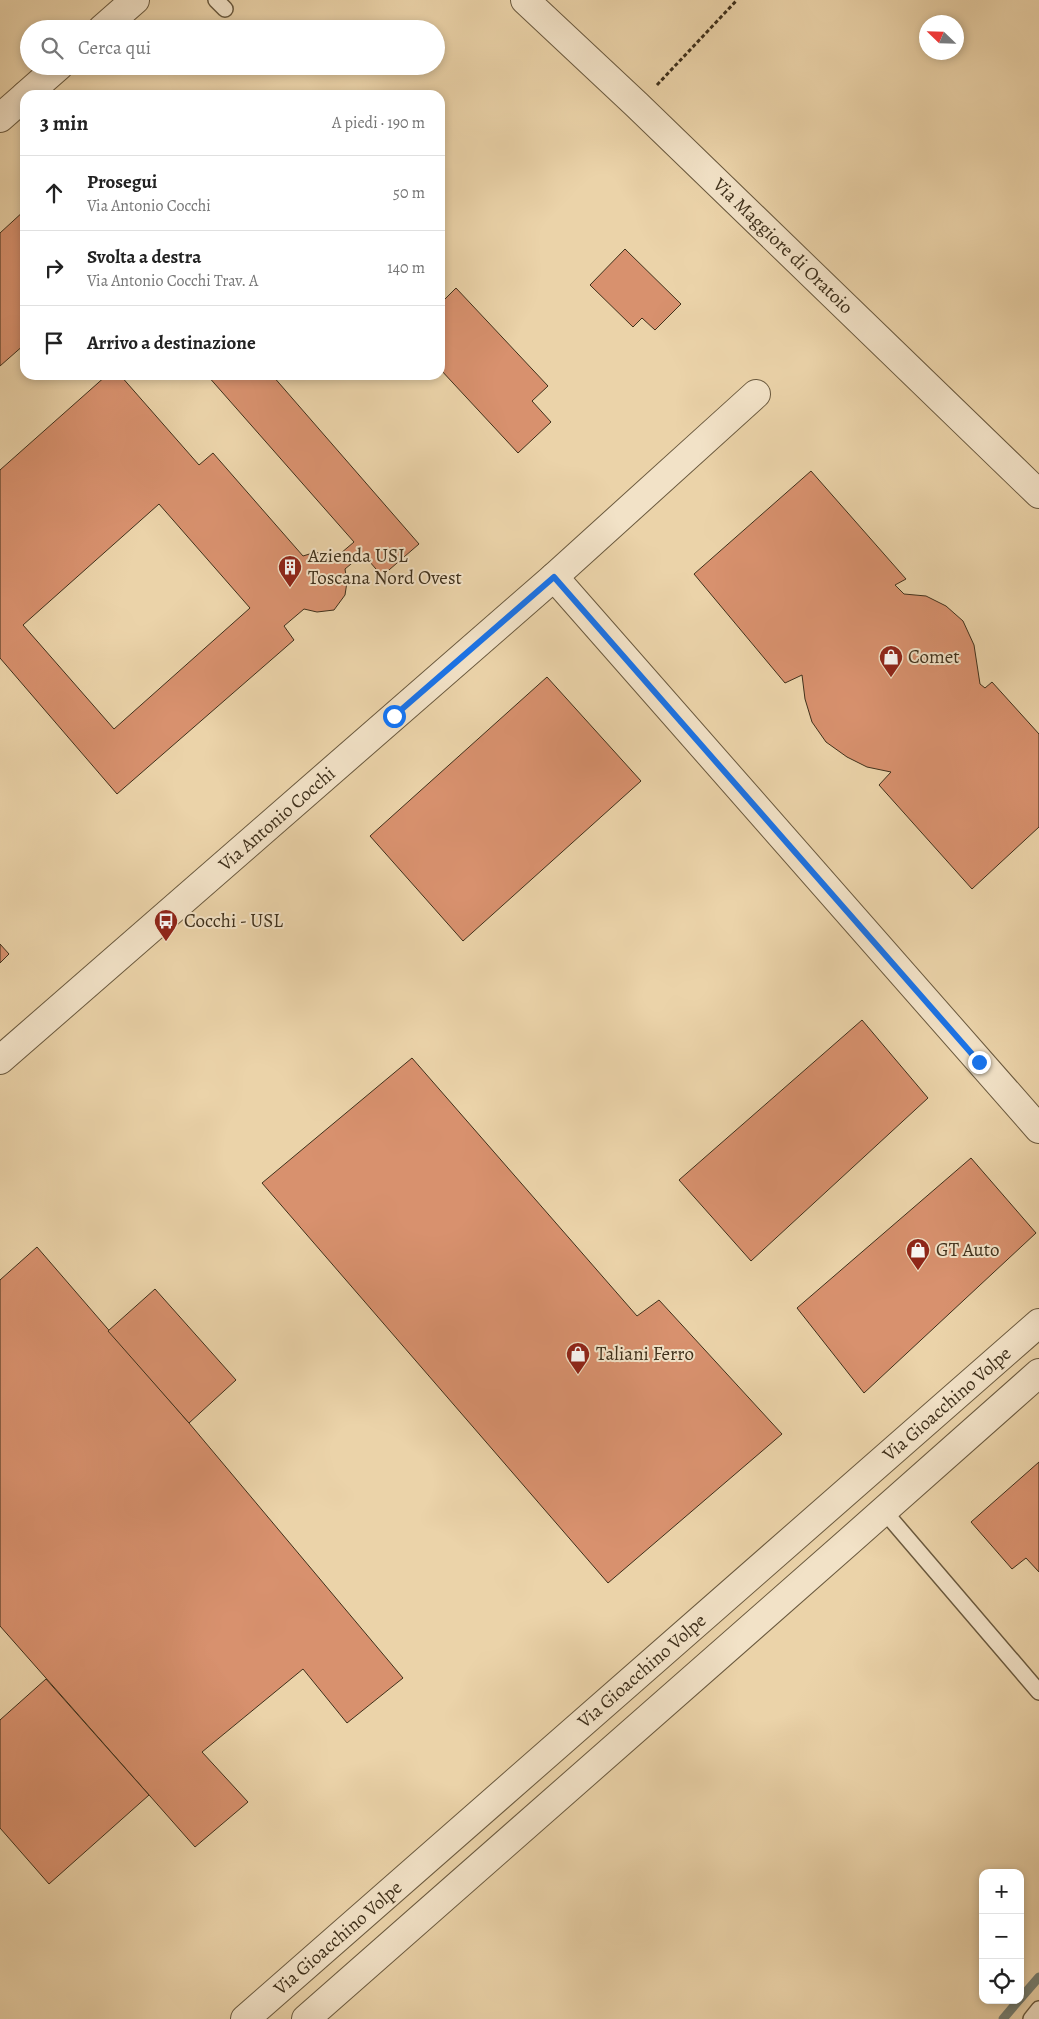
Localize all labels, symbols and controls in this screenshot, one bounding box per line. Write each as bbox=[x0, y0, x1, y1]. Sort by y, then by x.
north arrow bbox=[919, 15, 964, 60]
search box bbox=[20, 20, 445, 75]
icon: search bbox=[38, 34, 66, 62]
text: Cerca qui bbox=[78, 35, 151, 61]
text: 3 min bbox=[40, 109, 88, 137]
text: A piedi · 190 m bbox=[332, 112, 425, 134]
text: Prosegui bbox=[87, 169, 157, 195]
street label: Via Maggiore di Oratoio bbox=[706, 171, 859, 320]
icon: ahead bbox=[40, 179, 68, 207]
text: 50 m bbox=[393, 182, 425, 204]
text: Via Antonio Cocchi bbox=[87, 195, 211, 217]
text: Svolta a destra bbox=[87, 244, 201, 270]
icon: right bbox=[40, 254, 68, 282]
text: 140 m bbox=[387, 257, 425, 279]
text: Via Antonio Cocchi Trav. A bbox=[87, 270, 258, 292]
icon: arrive bbox=[40, 329, 68, 357]
text: Arrivo a destinazione bbox=[87, 330, 256, 356]
place label: Azienda USL Toscana Nord Ovest bbox=[307, 543, 462, 591]
building icon: Azienda USL Toscana Nord Ovest bbox=[277, 554, 303, 588]
shop icon: Comet bbox=[878, 644, 904, 678]
place label: Comet bbox=[908, 644, 960, 670]
route start bbox=[383, 705, 406, 728]
street label: Via Antonio Cocchi bbox=[212, 761, 341, 878]
bus stop icon: Cocchi - USL bbox=[153, 908, 179, 942]
place label: Cocchi - USL bbox=[184, 908, 283, 934]
route end bbox=[968, 1051, 991, 1074]
shop icon: GT Auto bbox=[905, 1237, 931, 1271]
place label: GT Auto bbox=[936, 1237, 1000, 1263]
shop icon: Taliani Ferro bbox=[565, 1341, 591, 1375]
place label: Taliani Ferro bbox=[596, 1341, 694, 1367]
street label: Via Gioacchino Volpe bbox=[876, 1341, 1017, 1468]
street label: Via Gioacchino Volpe bbox=[571, 1608, 712, 1735]
map controls bbox=[979, 1869, 1024, 2004]
button: + bbox=[979, 1869, 1024, 1914]
street label: Via Gioacchino Volpe bbox=[267, 1875, 408, 2002]
button: − bbox=[979, 1914, 1024, 1959]
button: locate bbox=[979, 1959, 1024, 2004]

